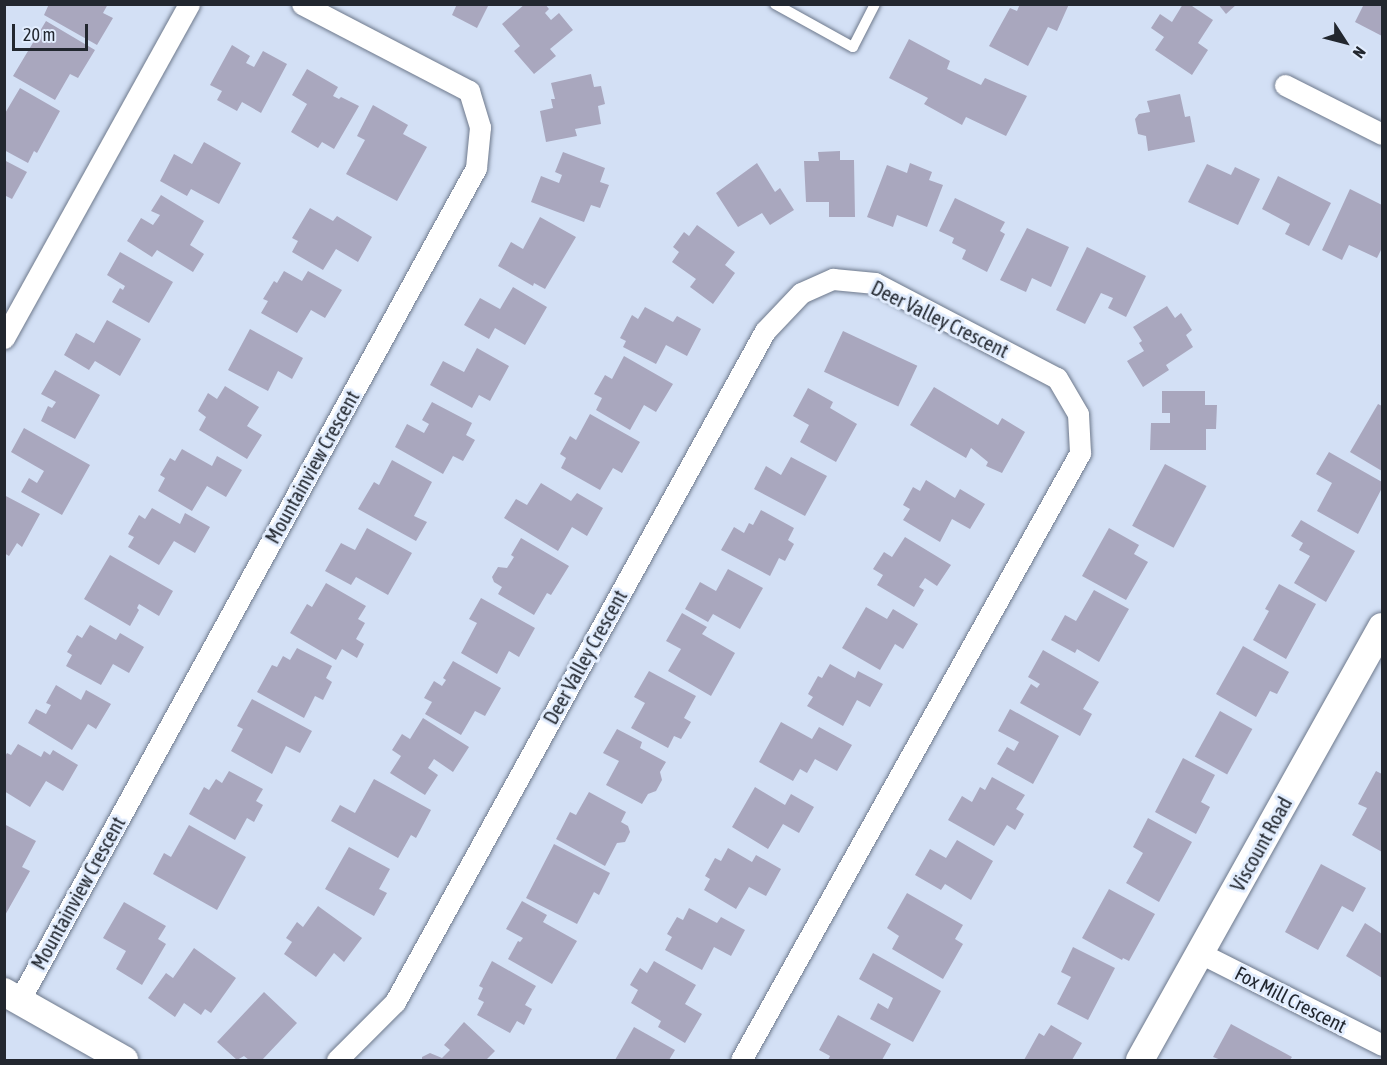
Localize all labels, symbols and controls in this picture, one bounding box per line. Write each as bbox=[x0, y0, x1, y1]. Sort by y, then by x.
scale bar bbox=[15, 12, 92, 50]
north arrow bbox=[1315, 12, 1375, 72]
text: 20 m bbox=[23, 24, 55, 45]
text: N bbox=[1350, 43, 1370, 62]
street label: Deer Valley Crescent bbox=[867, 275, 1013, 363]
street label: Mountainview Crescent bbox=[260, 386, 364, 548]
street label: Deer Valley Crescent bbox=[538, 586, 632, 728]
street label: Viscount Road bbox=[1225, 793, 1297, 895]
street label: Mountainview Crescent bbox=[26, 812, 130, 974]
street label: Fox Mill Crescent bbox=[1231, 961, 1351, 1037]

